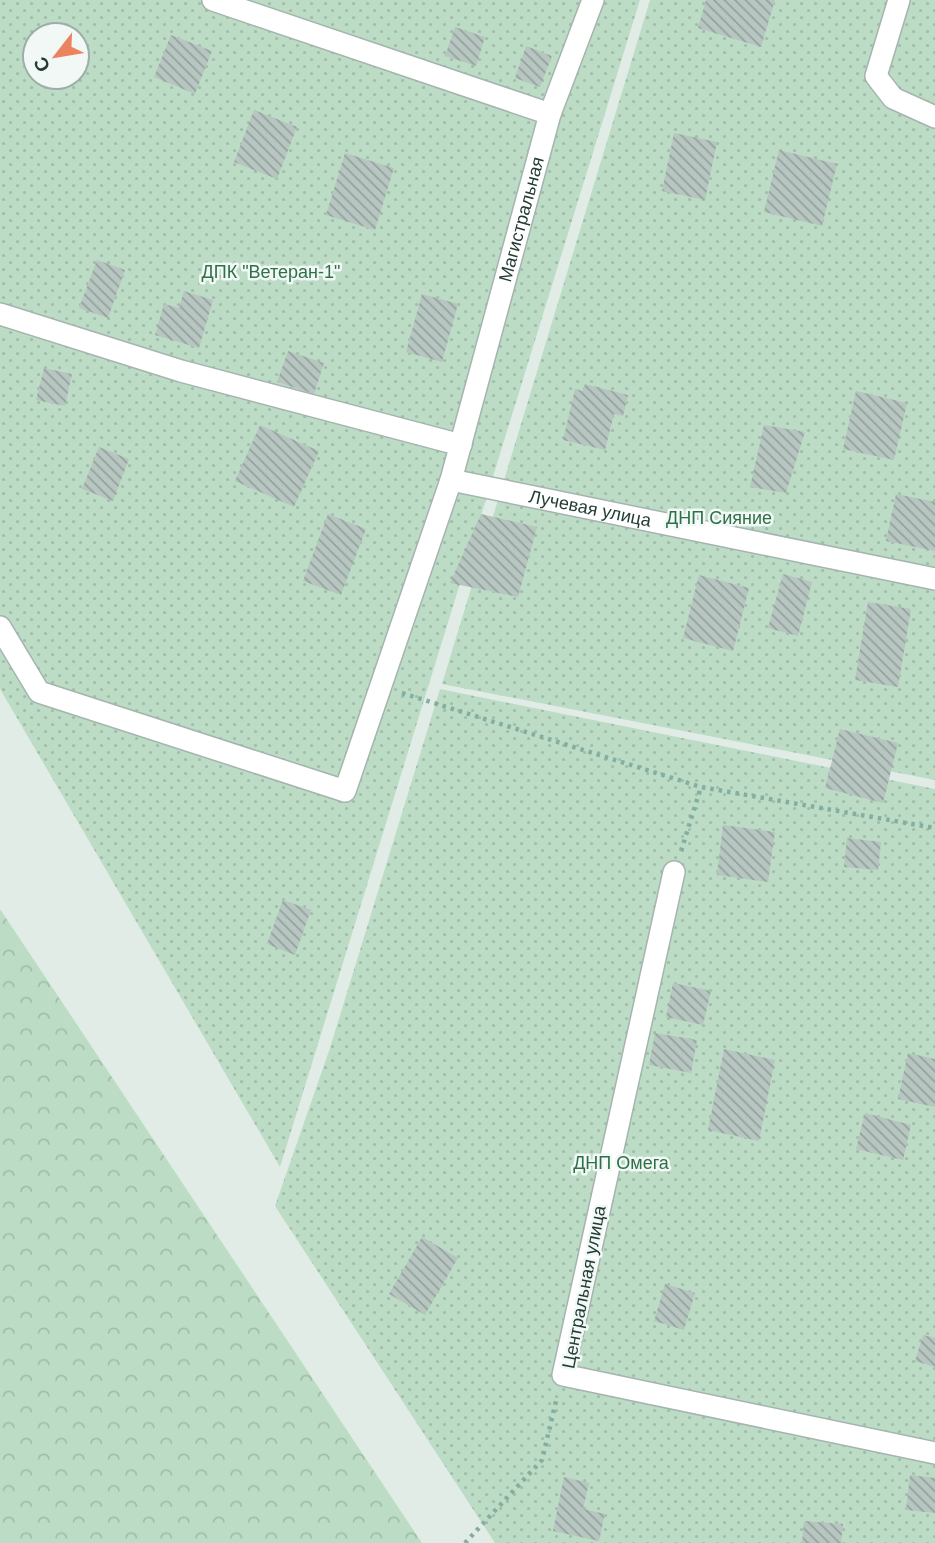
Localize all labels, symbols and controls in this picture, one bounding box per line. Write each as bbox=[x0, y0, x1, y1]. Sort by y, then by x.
north arrow bbox=[21, 21, 91, 91]
text: С bbox=[29, 53, 54, 76]
street label: Магистральная bbox=[495, 155, 548, 284]
park label: ДПК "Ветеран-1" bbox=[202, 262, 340, 282]
street label: Лучевая улица bbox=[527, 486, 654, 531]
park label: ДНП Сияние bbox=[666, 508, 772, 528]
park label: ДНП Омега bbox=[573, 1153, 670, 1173]
street label: Центральная улица bbox=[558, 1203, 610, 1370]

